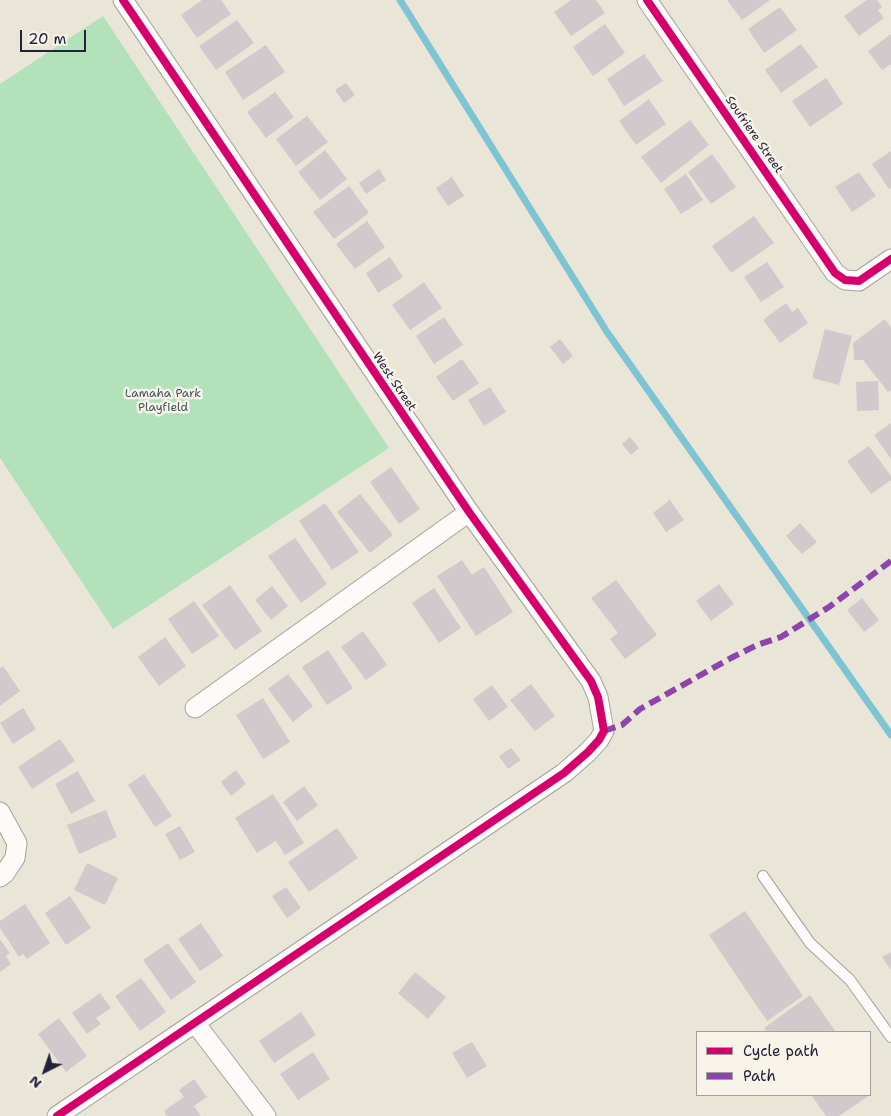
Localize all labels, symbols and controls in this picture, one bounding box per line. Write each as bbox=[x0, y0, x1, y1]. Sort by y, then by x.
scale bar bbox=[22, 20, 89, 52]
text: 20 m bbox=[28, 29, 67, 49]
street label: Soufriere Street bbox=[722, 94, 786, 176]
street label: West Street bbox=[369, 350, 419, 414]
park label: Lamaha Park Playfield bbox=[125, 387, 201, 415]
legend bbox=[696, 1031, 871, 1096]
text: Cycle path bbox=[743, 1041, 819, 1061]
north arrow bbox=[20, 1046, 70, 1096]
text: Path bbox=[743, 1066, 776, 1086]
text: N bbox=[25, 1072, 45, 1093]

